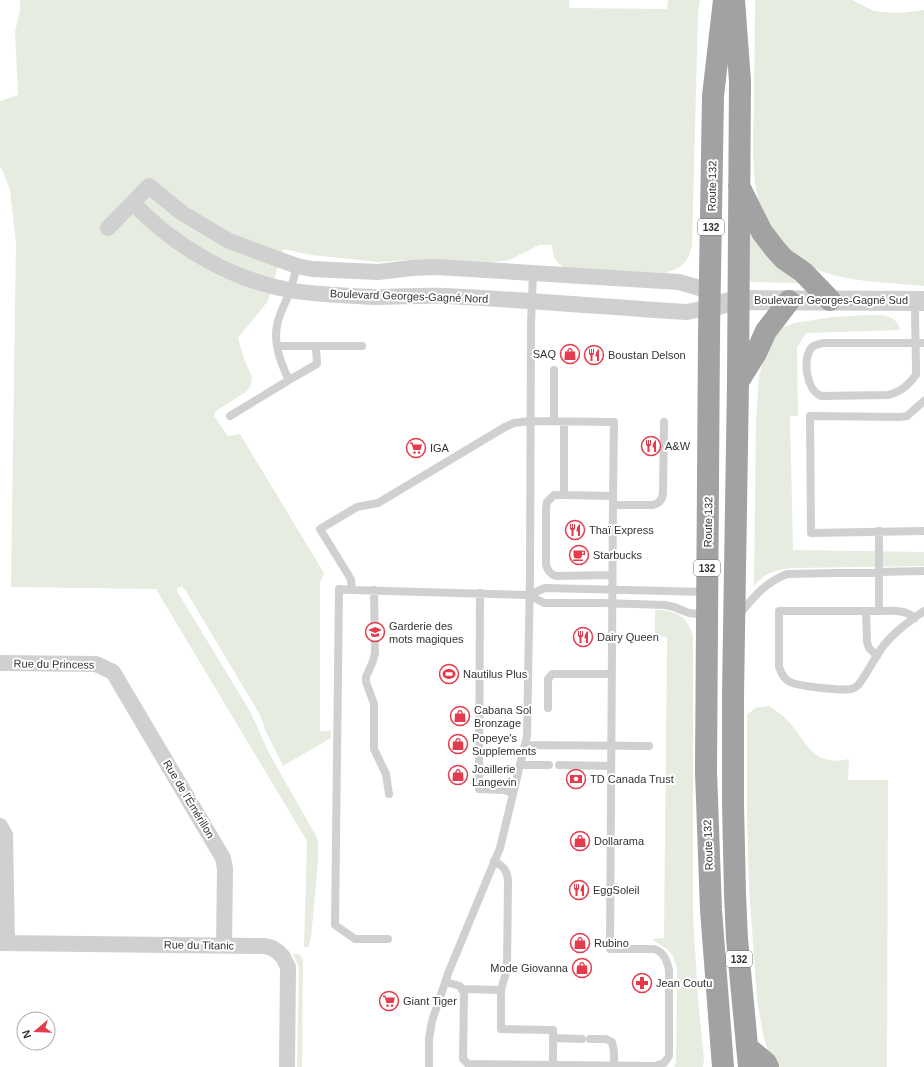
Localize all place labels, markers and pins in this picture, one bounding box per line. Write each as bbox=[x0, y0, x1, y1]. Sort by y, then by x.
shop icon: SAQ bbox=[559, 343, 581, 365]
restaurant icon: Boustan Delson bbox=[583, 344, 605, 366]
place label: SAQ bbox=[533, 348, 556, 360]
place label: Boustan Delson bbox=[608, 349, 686, 361]
restaurant icon: A&W bbox=[640, 435, 662, 457]
supermarket icon: IGA bbox=[405, 437, 427, 459]
place label: A&W bbox=[665, 440, 691, 452]
place label: IGA bbox=[430, 442, 450, 454]
restaurant icon: Thaï Express bbox=[564, 519, 586, 541]
place label: Thaï Express bbox=[589, 524, 654, 536]
cafe icon: Starbucks bbox=[568, 544, 590, 566]
place label: Starbucks bbox=[593, 549, 642, 561]
place label: Garderie des mots magiques bbox=[389, 620, 464, 645]
school or university icon: Garderie des mots magiques bbox=[364, 621, 386, 643]
restaurant icon: Dairy Queen bbox=[572, 626, 594, 648]
place label: Dairy Queen bbox=[597, 631, 659, 643]
sports icon: Nautilus Plus bbox=[438, 663, 460, 685]
place label: Nautilus Plus bbox=[463, 668, 528, 680]
place label: Cabana Sol Bronzage bbox=[474, 704, 532, 729]
shop icon: Cabana Sol Bronzage bbox=[449, 705, 471, 727]
place label: Popeye's Supplements bbox=[472, 732, 537, 757]
shop icon: Popeye's Supplements bbox=[447, 733, 469, 755]
place label: Joaillerie Langevin bbox=[472, 763, 517, 788]
shop icon: Joaillerie Langevin bbox=[447, 764, 469, 786]
bank icon: TD Canada Trust bbox=[565, 768, 587, 790]
place label: TD Canada Trust bbox=[590, 773, 674, 785]
shop icon: Dollarama bbox=[569, 830, 591, 852]
place label: Dollarama bbox=[594, 835, 645, 847]
restaurant icon: EggSoleil bbox=[568, 879, 590, 901]
place label: EggSoleil bbox=[593, 884, 639, 896]
shop icon: Rubino bbox=[569, 932, 591, 954]
place label: Rubino bbox=[594, 937, 629, 949]
shop icon: Mode Giovanna bbox=[571, 957, 593, 979]
place label: Mode Giovanna bbox=[490, 962, 569, 974]
pharmacy icon: Jean Coutu bbox=[631, 972, 653, 994]
place label: Jean Coutu bbox=[656, 977, 712, 989]
supermarket icon: Giant Tiger bbox=[378, 990, 400, 1012]
place label: Giant Tiger bbox=[403, 995, 457, 1007]

